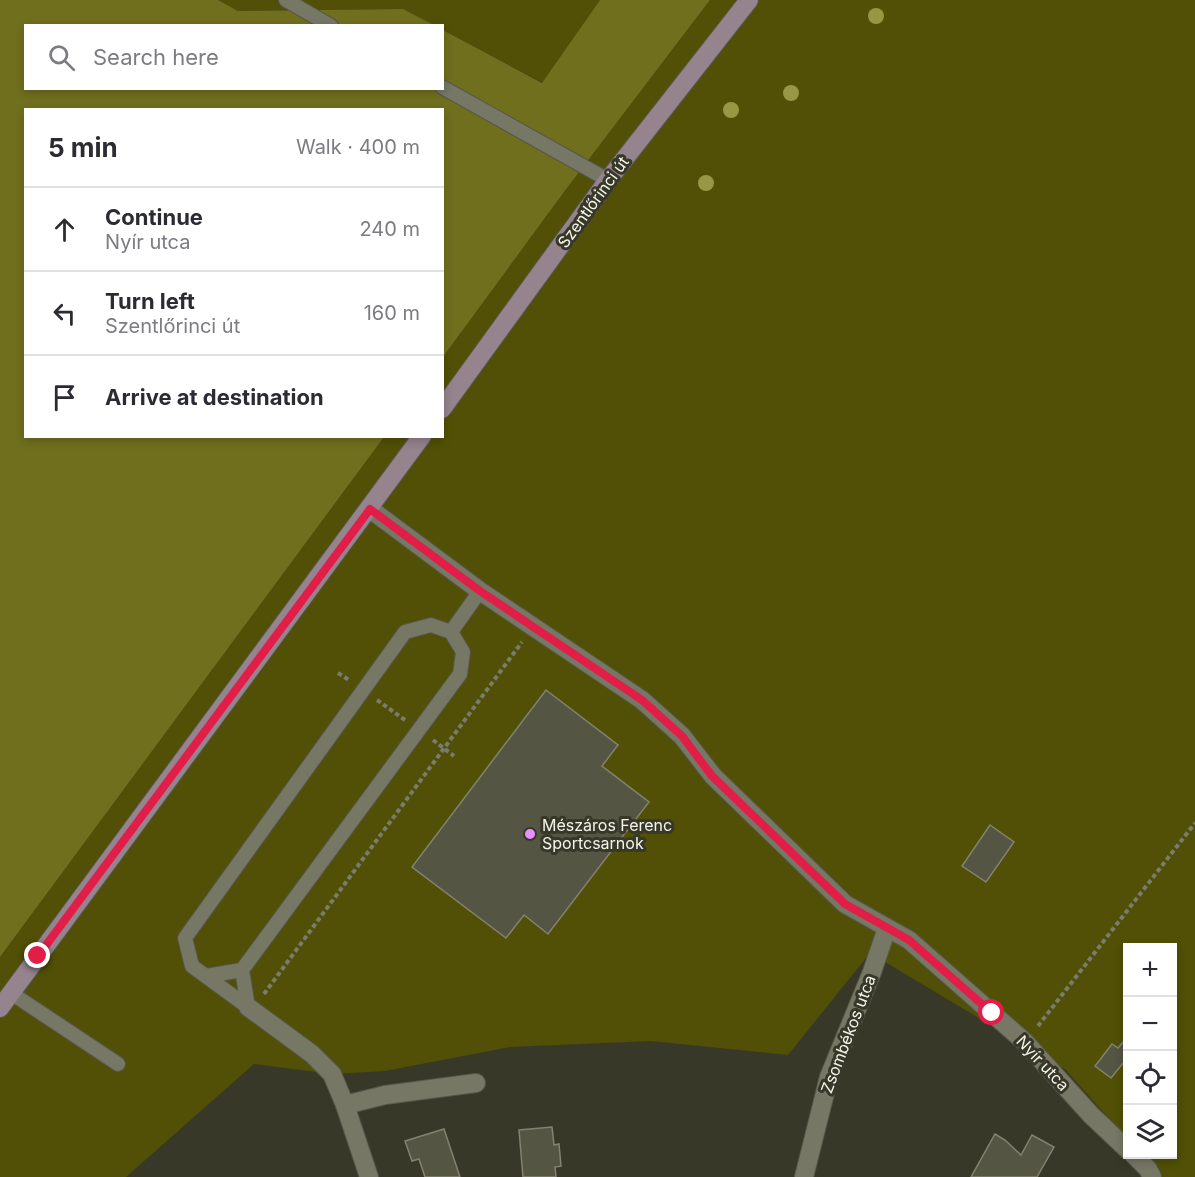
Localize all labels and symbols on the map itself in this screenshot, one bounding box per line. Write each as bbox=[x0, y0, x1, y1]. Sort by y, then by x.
street label: Szentlőrinci út bbox=[553, 152, 633, 252]
place label: Mészáros Ferenc Sportcsarnok bbox=[542, 815, 672, 853]
marker: Mészáros Ferenc Sportcsarnok bbox=[523, 827, 537, 841]
route end bbox=[24, 942, 50, 968]
street label: Zsombékos utca bbox=[816, 972, 880, 1096]
route start bbox=[978, 999, 1004, 1025]
street label: Nyír utca bbox=[1012, 1031, 1074, 1095]

